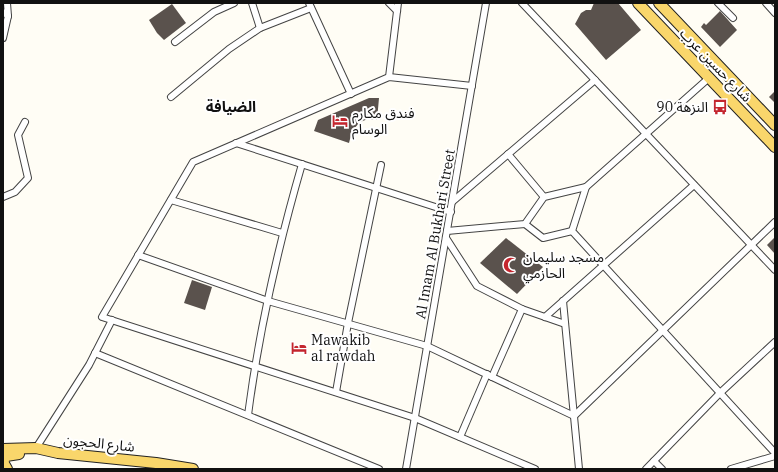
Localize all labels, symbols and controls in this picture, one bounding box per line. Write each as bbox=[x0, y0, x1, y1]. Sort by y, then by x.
street label: شارع حسين عرب bbox=[675, 24, 756, 107]
district label: الضيافة bbox=[206, 97, 256, 116]
place label: النزهة 90 bbox=[656, 98, 708, 116]
bus stop icon: النزهة 90 bbox=[711, 98, 729, 116]
place label: فندق مكارم الوسام bbox=[352, 104, 414, 140]
hotel icon: فندق مكارم الوسام bbox=[331, 112, 349, 130]
street label: Al Imam Al Bukhari Street bbox=[411, 148, 459, 320]
place label: مسجد سليمان الحازمي bbox=[523, 248, 604, 284]
mosque icon: مسجد سليمان الحازمي bbox=[502, 256, 520, 274]
place label: Mawakib al rawdah bbox=[311, 331, 376, 365]
hotel icon: Mawakib al rawdah bbox=[290, 339, 308, 357]
street label: شارع الحجون bbox=[62, 430, 136, 458]

